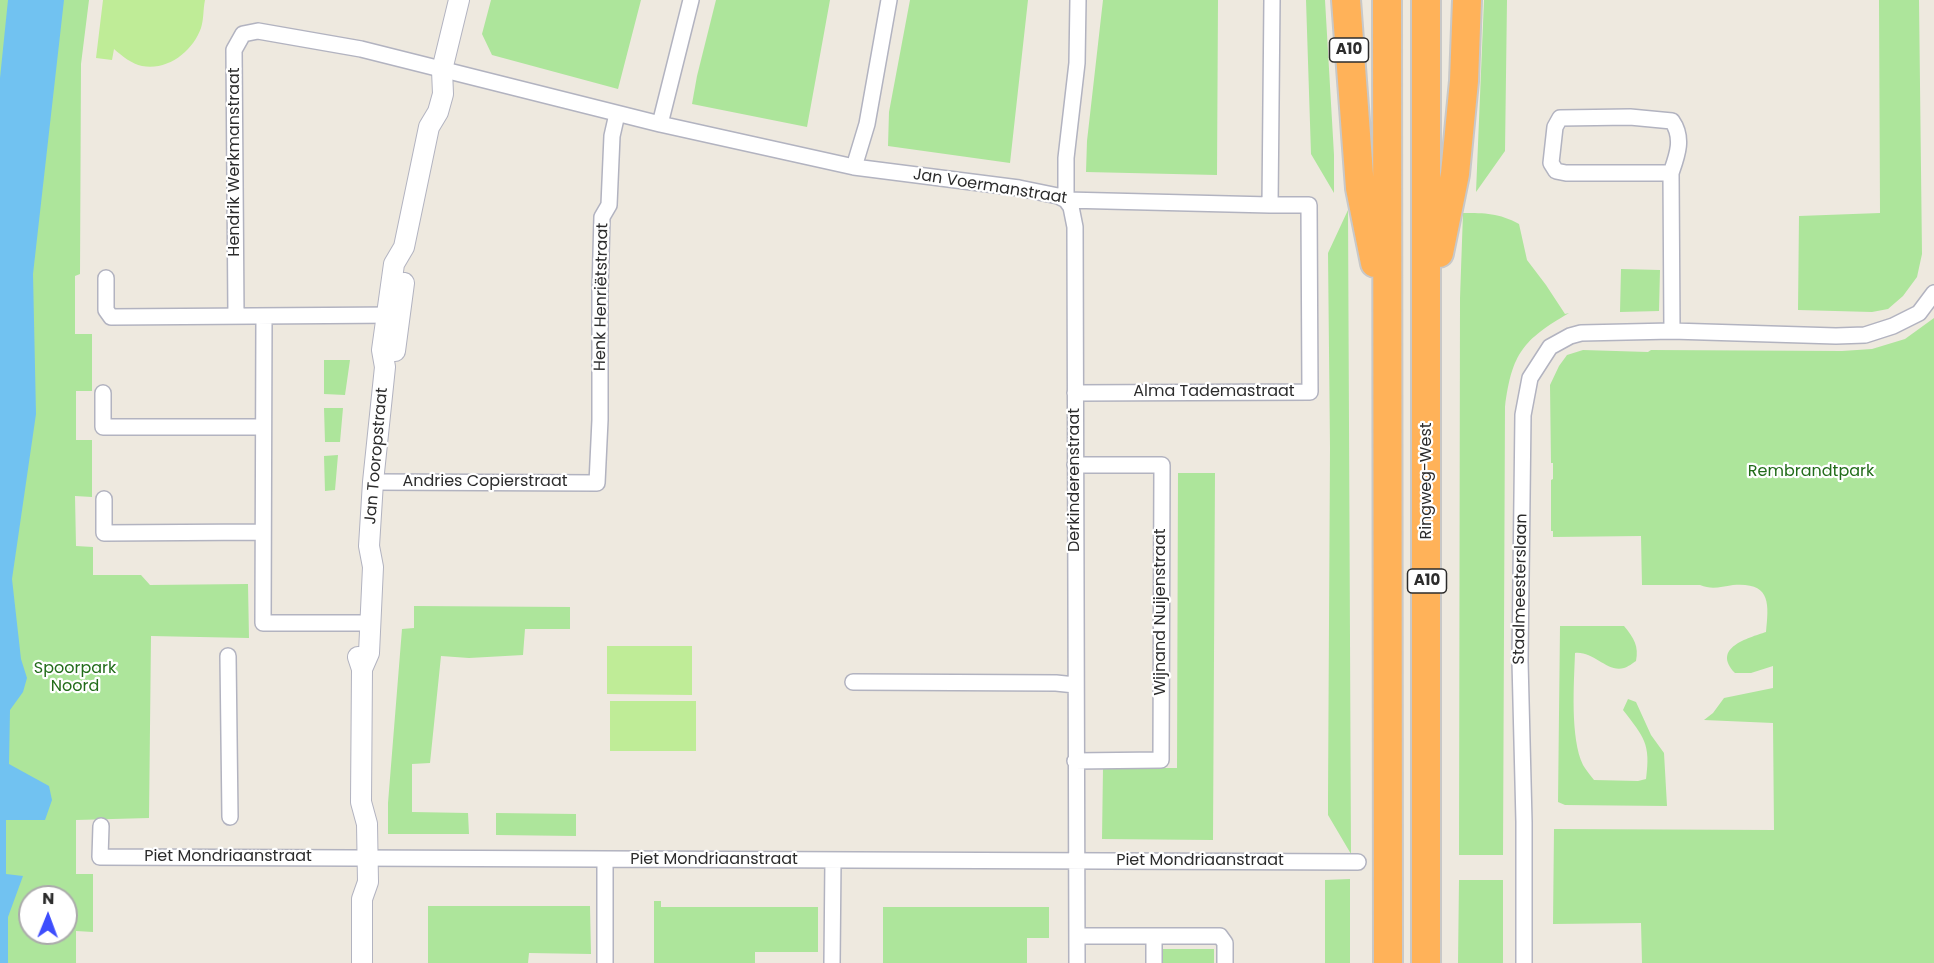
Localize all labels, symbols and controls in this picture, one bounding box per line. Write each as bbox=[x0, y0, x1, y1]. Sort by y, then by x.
road number: A10 bbox=[1330, 38, 1368, 62]
street label: Hendrik Werkmanstraat bbox=[225, 67, 245, 257]
street label: Jan Voermanstraat bbox=[912, 165, 1068, 209]
street label: Henk Henriëtstraat bbox=[591, 223, 613, 371]
street label: Alma Tademastraat bbox=[1133, 382, 1295, 402]
street label: Jan Tooropstraat bbox=[361, 387, 393, 525]
street label: Derkinderenstraat bbox=[1065, 408, 1085, 552]
street label: Ringweg-West bbox=[1417, 422, 1437, 540]
park label: Rembrandtpark bbox=[1748, 462, 1874, 482]
street label: Andries Copierstraat bbox=[402, 472, 568, 492]
street label: Staalmeesterslaan bbox=[1510, 513, 1532, 665]
street label: Wijnand Nuijenstraat bbox=[1151, 528, 1171, 696]
road number: A10 bbox=[1408, 569, 1446, 593]
park label: Spoorpark Noord bbox=[34, 659, 116, 697]
street label: Piet Mondriaanstraat bbox=[144, 847, 312, 867]
street label: Piet Mondriaanstraat bbox=[630, 850, 798, 870]
street label: Piet Mondriaanstraat bbox=[1116, 851, 1284, 871]
north arrow bbox=[18, 885, 78, 945]
text: N bbox=[42, 887, 55, 910]

